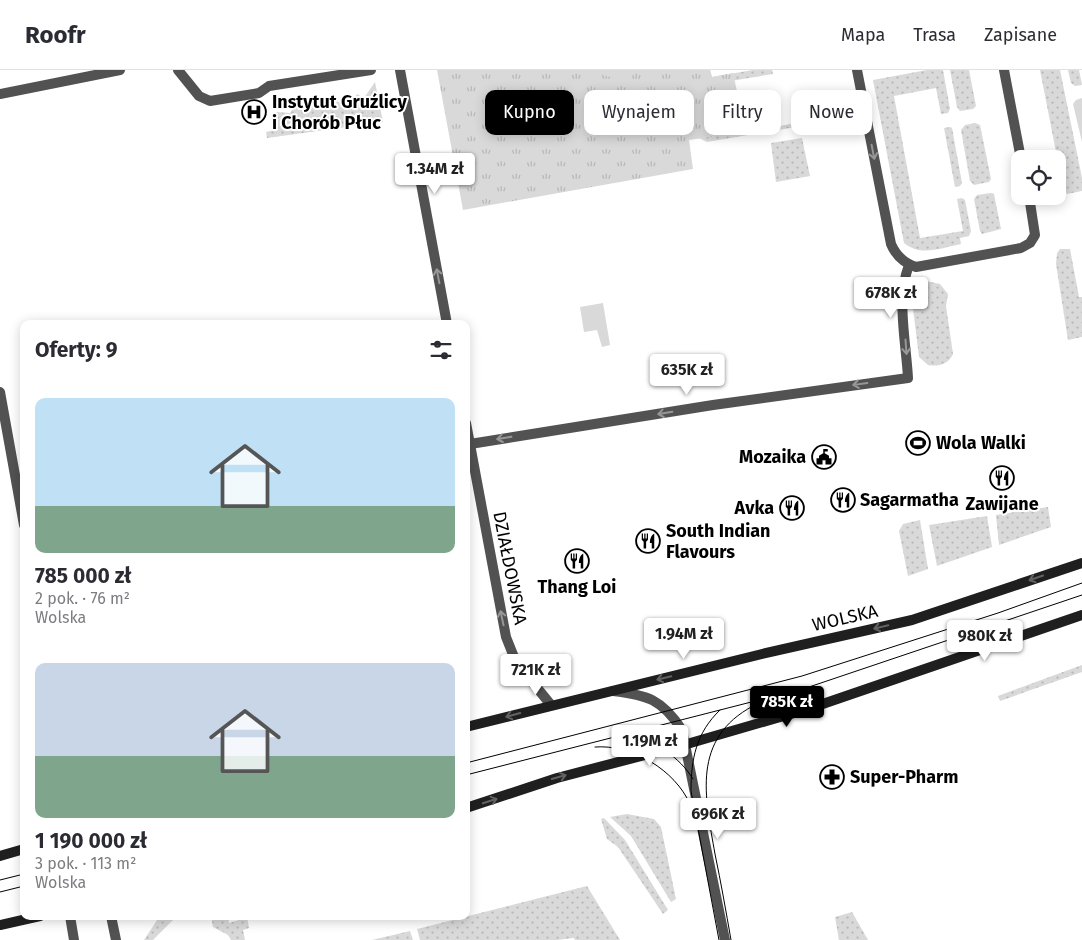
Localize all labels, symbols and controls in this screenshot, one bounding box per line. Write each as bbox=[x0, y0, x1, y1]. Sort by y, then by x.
text: Roofr bbox=[25, 21, 86, 49]
text: Mapa bbox=[841, 24, 885, 46]
text: Trasa bbox=[913, 24, 956, 46]
text: Zapisane bbox=[984, 24, 1057, 46]
chip: Kupno bbox=[485, 90, 574, 135]
chip: Wynajem bbox=[584, 90, 694, 135]
chip: Filtry bbox=[704, 90, 781, 135]
chip: Nowe bbox=[791, 90, 872, 135]
place label: Instytut Gruźlicy i Chorób Płuc bbox=[272, 91, 407, 134]
hospital icon: Instytut Gruźlicy i Chorób Płuc bbox=[241, 99, 267, 125]
one-way arrow bbox=[869, 144, 879, 160]
map controls bbox=[1011, 150, 1066, 205]
button: locate bbox=[1011, 150, 1066, 205]
pin: 1.34M zł bbox=[383, 152, 487, 195]
text: 1.34M zł bbox=[406, 159, 464, 178]
one-way arrow bbox=[433, 268, 442, 284]
pin: 678K zł bbox=[845, 276, 937, 319]
text: 678K zł bbox=[865, 283, 917, 302]
icon: filters bbox=[427, 336, 455, 364]
text: Oferty: 9 bbox=[35, 337, 118, 363]
one-way arrow bbox=[901, 339, 911, 355]
pin: 635K zł bbox=[641, 354, 733, 396]
text: 635K zł bbox=[661, 360, 713, 379]
one-way arrow bbox=[852, 380, 868, 390]
one-way arrow bbox=[657, 408, 673, 418]
sports icon: Wola Walki bbox=[905, 430, 931, 456]
icon: home bbox=[200, 431, 290, 521]
place label: Wola Walki bbox=[936, 432, 1026, 454]
one-way arrow bbox=[496, 433, 512, 443]
public building icon: Mozaika bbox=[811, 444, 837, 470]
place label: Mozaika bbox=[739, 446, 806, 468]
restaurant icon: Zawijane bbox=[989, 465, 1015, 491]
restaurant icon: Sagarmatha bbox=[830, 487, 856, 513]
place label: Sagarmatha bbox=[860, 489, 959, 511]
place label: Zawijane bbox=[965, 493, 1039, 515]
restaurant icon: Avka bbox=[779, 495, 805, 521]
place label: Avka bbox=[734, 497, 774, 519]
street label: DZIAŁDOWSKA bbox=[488, 510, 532, 627]
place label: South Indian Flavours bbox=[666, 520, 771, 563]
restaurant icon: South Indian Flavours bbox=[635, 528, 661, 554]
restaurant icon: Thang Loi bbox=[564, 548, 590, 574]
text: 785 000 zł bbox=[35, 563, 132, 589]
one-way arrow bbox=[1029, 574, 1044, 583]
place label: Thang Loi bbox=[538, 576, 616, 598]
text: 2 pok. · 76 m² bbox=[35, 589, 130, 608]
street label: WOLSKA bbox=[810, 600, 881, 636]
text: Wolska bbox=[35, 608, 86, 627]
one-way arrow bbox=[497, 611, 507, 627]
pin: 1.94M zł bbox=[632, 618, 736, 660]
pin: 980K zł bbox=[939, 620, 1031, 662]
one-way arrow bbox=[873, 623, 889, 632]
text: 1.94M zł bbox=[655, 624, 713, 643]
text: 980K zł bbox=[958, 626, 1012, 645]
pin: 721K zł bbox=[490, 654, 582, 696]
text: 721K zł bbox=[511, 660, 561, 679]
one-way arrow bbox=[657, 674, 673, 683]
pin: 785K zł bbox=[741, 686, 833, 728]
text: 785K zł bbox=[761, 692, 813, 711]
icon: home bbox=[200, 696, 290, 786]
one-way arrow bbox=[505, 711, 521, 721]
pin: 1.19M zł bbox=[598, 724, 702, 767]
text: 1.19M zł bbox=[622, 731, 678, 750]
pharmacy icon: Super-Pharm bbox=[819, 764, 845, 790]
place label: Super-Pharm bbox=[850, 766, 958, 788]
one-way arrow bbox=[551, 772, 567, 782]
one-way arrow bbox=[481, 796, 497, 805]
pin: 696K zł bbox=[672, 798, 764, 840]
text: 696K zł bbox=[691, 804, 745, 823]
text: 1 190 000 zł bbox=[35, 828, 147, 854]
text: 3 pok. · 113 m² bbox=[35, 854, 136, 873]
text: Wolska bbox=[35, 873, 86, 892]

